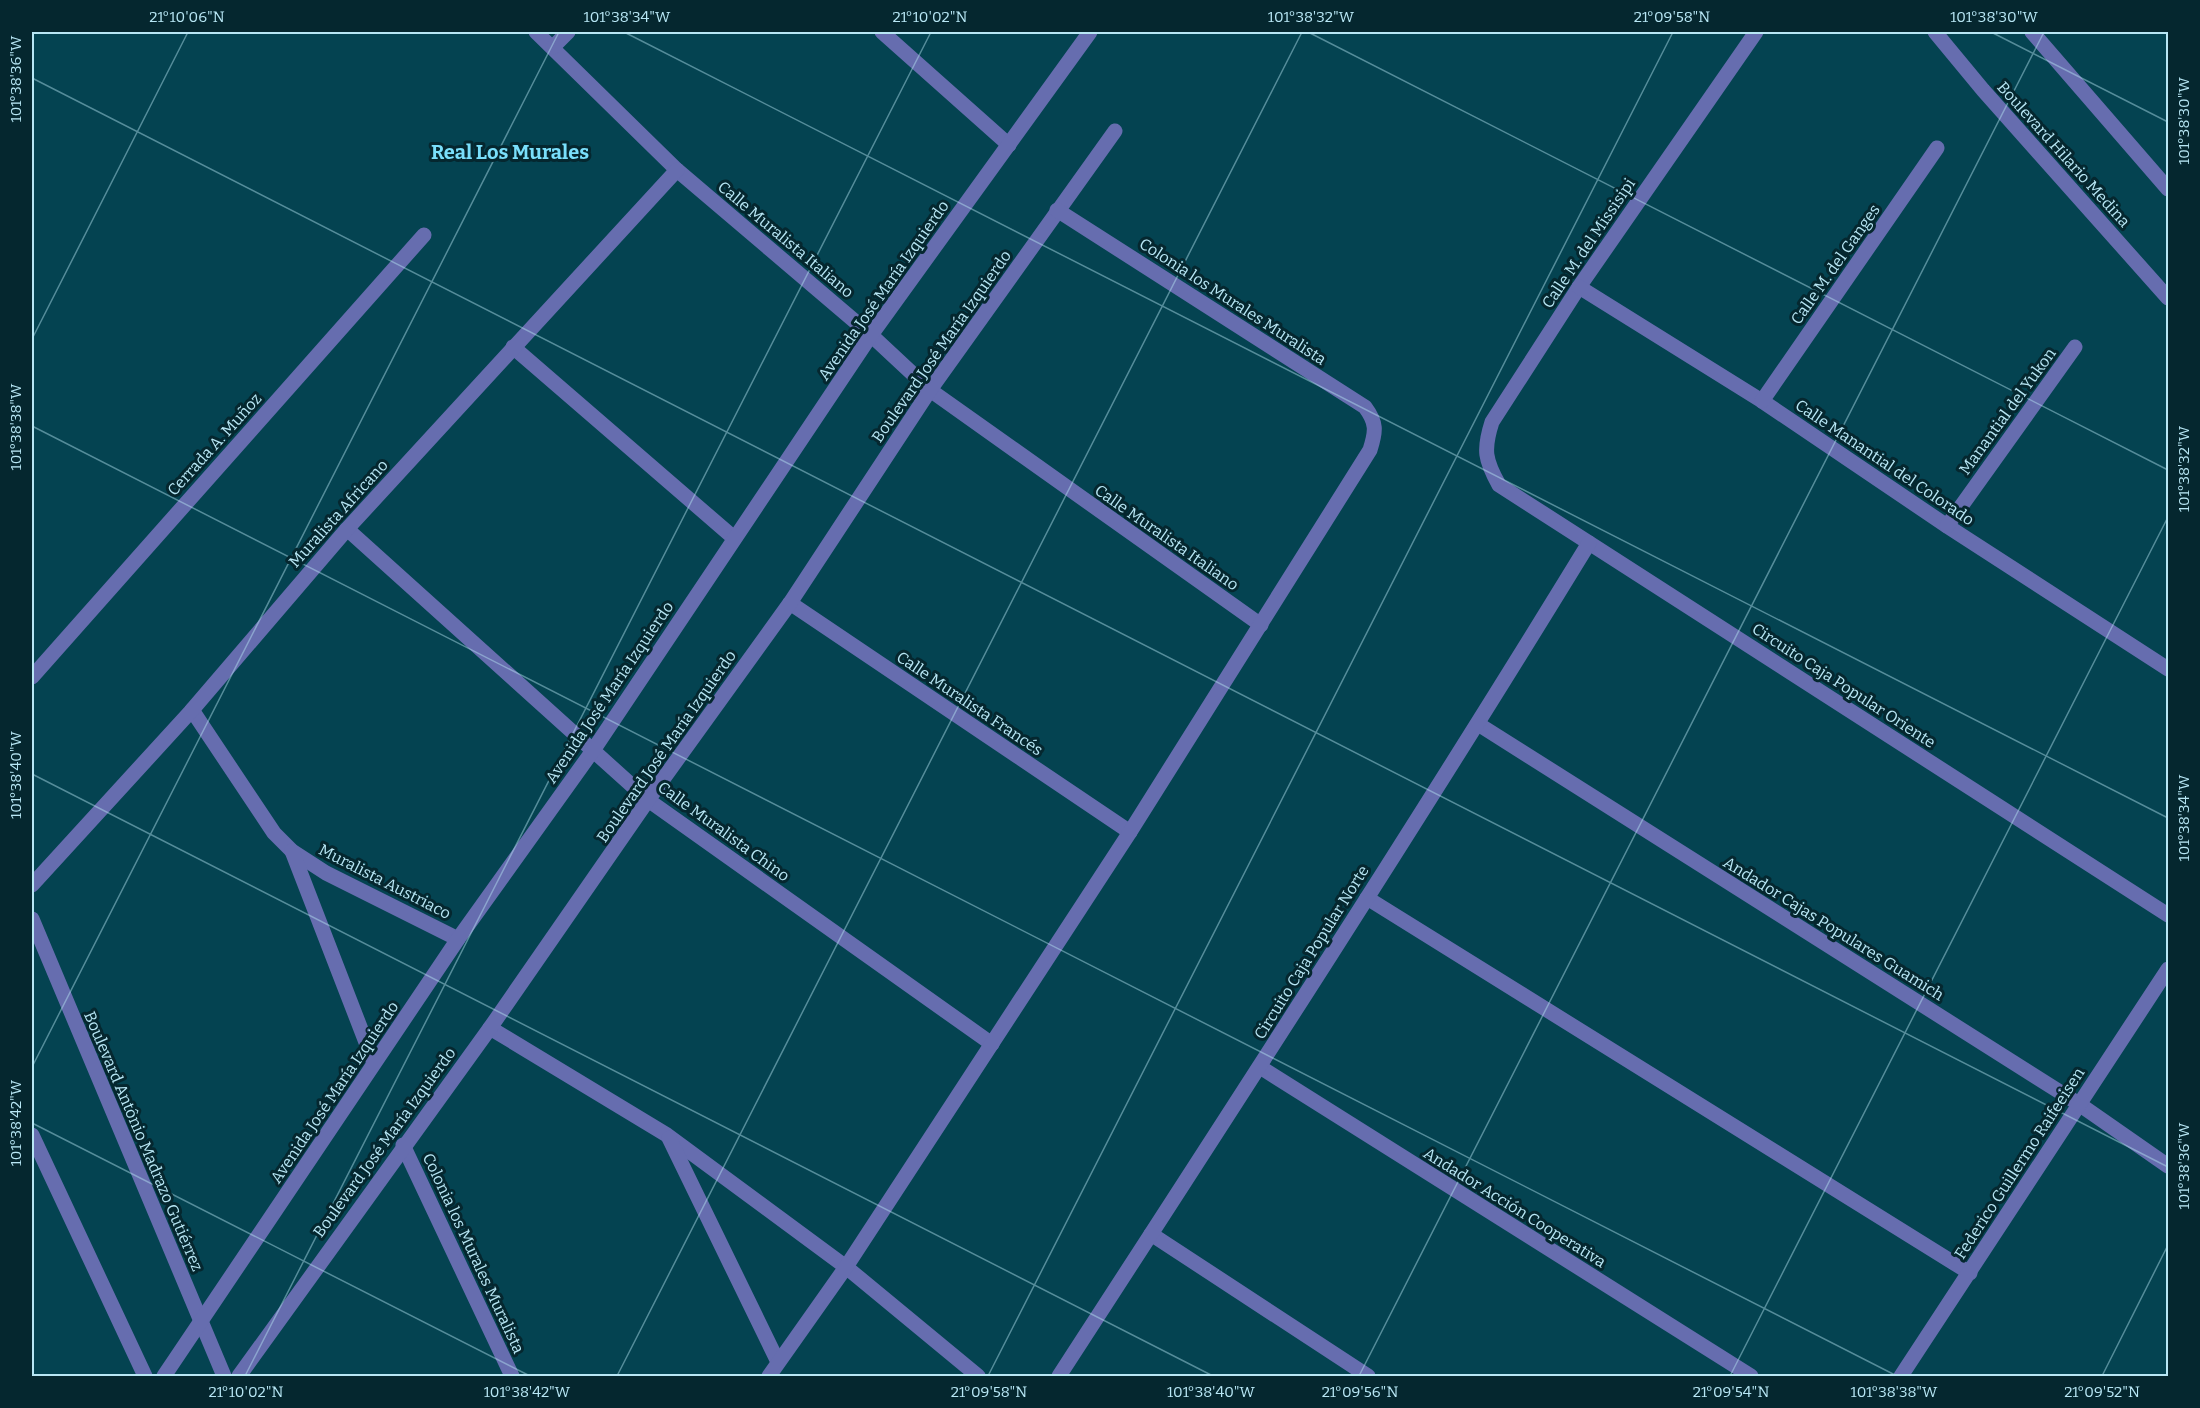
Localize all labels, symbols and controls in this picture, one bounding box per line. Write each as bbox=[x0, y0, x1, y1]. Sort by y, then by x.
text: 21°10'06"N bbox=[149, 8, 225, 26]
text: 101°38'34"W bbox=[584, 8, 671, 26]
text: 21°10'02"N bbox=[893, 8, 968, 26]
text: 101°38'32"W bbox=[1268, 8, 1355, 26]
text: 21°09'58"N bbox=[1634, 8, 1710, 26]
text: 101°38'30"W bbox=[1950, 8, 2038, 26]
text: 101°38'36"W bbox=[7, 35, 25, 122]
text: 101°38'30"W bbox=[2175, 77, 2193, 165]
street label: Boulevard Hilario Medina bbox=[1993, 78, 2134, 231]
district label: Real Los Murales bbox=[431, 140, 589, 164]
street label: Calle M. del Missisipi bbox=[1538, 175, 1639, 312]
street label: Calle Muralista Italiano bbox=[714, 177, 857, 302]
street label: Avenida José María Izquierdo bbox=[814, 197, 953, 384]
street label: Calle M. del Ganges bbox=[1787, 201, 1884, 328]
street label: Colonia los Murales Muralista bbox=[1136, 234, 1330, 369]
street label: Boulevard José María Izquierdo bbox=[868, 247, 1015, 446]
street label: Manantial del Yukon bbox=[1955, 344, 2060, 478]
text: 101°38'38"W bbox=[7, 383, 25, 470]
street label: Cerrada A. Muñoz bbox=[163, 389, 266, 500]
street label: Calle Manantial del Colorado bbox=[1792, 395, 1978, 529]
text: 101°38'32"W bbox=[2175, 425, 2193, 512]
street label: Muralista Africano bbox=[285, 456, 392, 571]
street label: Calle Muralista Italiano bbox=[1091, 481, 1242, 594]
street label: Avenida José María Izquierdo bbox=[541, 598, 677, 787]
street label: Circuito Caja Popular Oriente bbox=[1748, 619, 1939, 752]
street label: Boulevard José María Izquierdo bbox=[593, 647, 740, 846]
street label: Calle Muralista Francés bbox=[893, 647, 1047, 760]
text: 101°38'40"W bbox=[7, 730, 25, 819]
text: 101°38'34"W bbox=[2175, 774, 2193, 861]
street label: Calle Muralista Chino bbox=[654, 777, 793, 886]
street label: Muralista Austriaco bbox=[316, 840, 454, 923]
street label: Andador Cajas Populares Guamich bbox=[1720, 852, 1948, 1004]
street label: Circuito Caja Popular Norte bbox=[1250, 862, 1373, 1043]
street label: Avenida José María Izquierdo bbox=[266, 998, 402, 1187]
street label: Boulevard Antônio Madrazo Gutiérrez bbox=[80, 1008, 207, 1274]
street label: Boulevard José María Izquierdo bbox=[309, 1044, 460, 1241]
street label: Federico Guillermo Raifeeisen bbox=[1950, 1064, 2088, 1262]
text: 101°38'42"W bbox=[7, 1079, 25, 1166]
text: 101°38'36"W bbox=[2175, 1122, 2193, 1209]
street label: Andador Acción Cooperativa bbox=[1420, 1143, 1610, 1272]
street label: Colonia los Murales Muralista bbox=[419, 1150, 528, 1357]
text: 21°10'02"N bbox=[209, 1383, 284, 1401]
text: 101°38'42"W bbox=[484, 1383, 571, 1401]
text: 21°09'58"N bbox=[951, 1383, 1027, 1401]
text: 101°38'40"W bbox=[1167, 1383, 1256, 1401]
text: 21°09'56"N bbox=[1322, 1383, 1398, 1401]
text: 21°09'54"N bbox=[1693, 1383, 1769, 1401]
text: 101°38'38"W bbox=[1851, 1383, 1938, 1401]
text: 21°09'52"N bbox=[2064, 1383, 2140, 1401]

